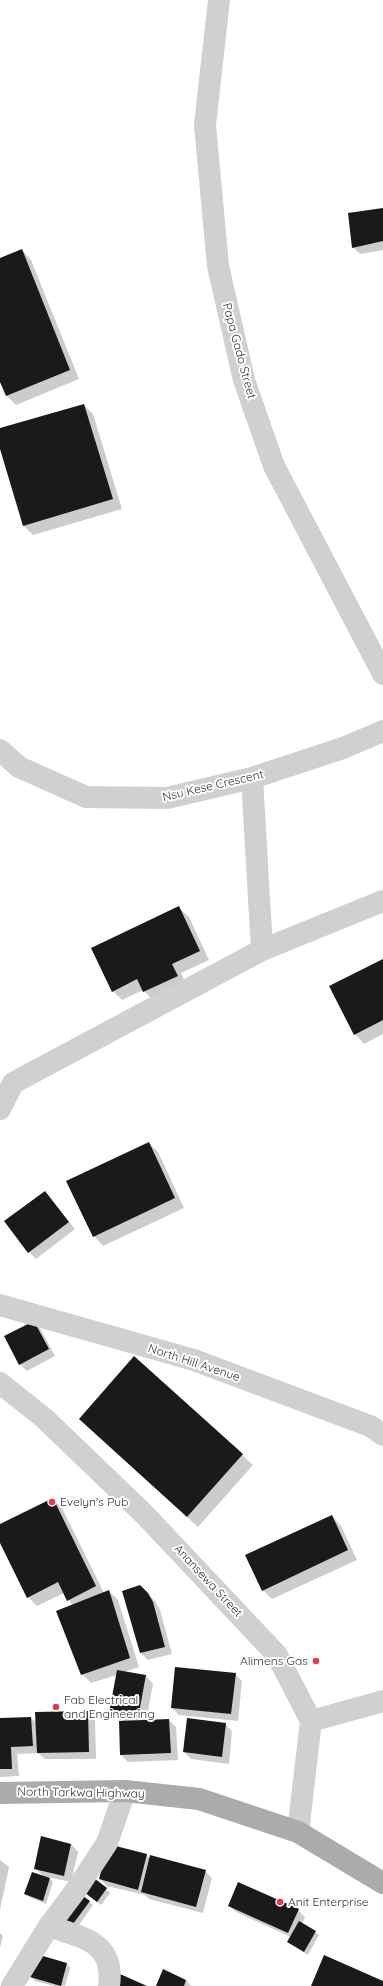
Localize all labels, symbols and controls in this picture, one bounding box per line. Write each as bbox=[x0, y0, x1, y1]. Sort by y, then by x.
street label: Papa Gado Street bbox=[219, 302, 259, 400]
street label: Nsu Kese Crescent bbox=[161, 767, 265, 805]
street label: North Hill Avenue bbox=[146, 1341, 242, 1385]
place label: Evelyn's Pub bbox=[60, 1495, 128, 1509]
marker: Evelyn's Pub bbox=[47, 1497, 57, 1507]
street label: Anansewa Street bbox=[171, 1542, 245, 1620]
place label: Alimens Gas bbox=[240, 1654, 308, 1668]
marker: Alimens Gas bbox=[311, 1656, 321, 1666]
place label: Fab Electrical and Engineering bbox=[64, 1693, 155, 1721]
marker: Fab Electrical and Engineering bbox=[51, 1702, 61, 1712]
street label: North Tarkwa Highway bbox=[17, 1785, 145, 1801]
place label: Anit Enterprise bbox=[288, 1895, 369, 1909]
marker: Anit Enterprise bbox=[275, 1897, 285, 1907]

